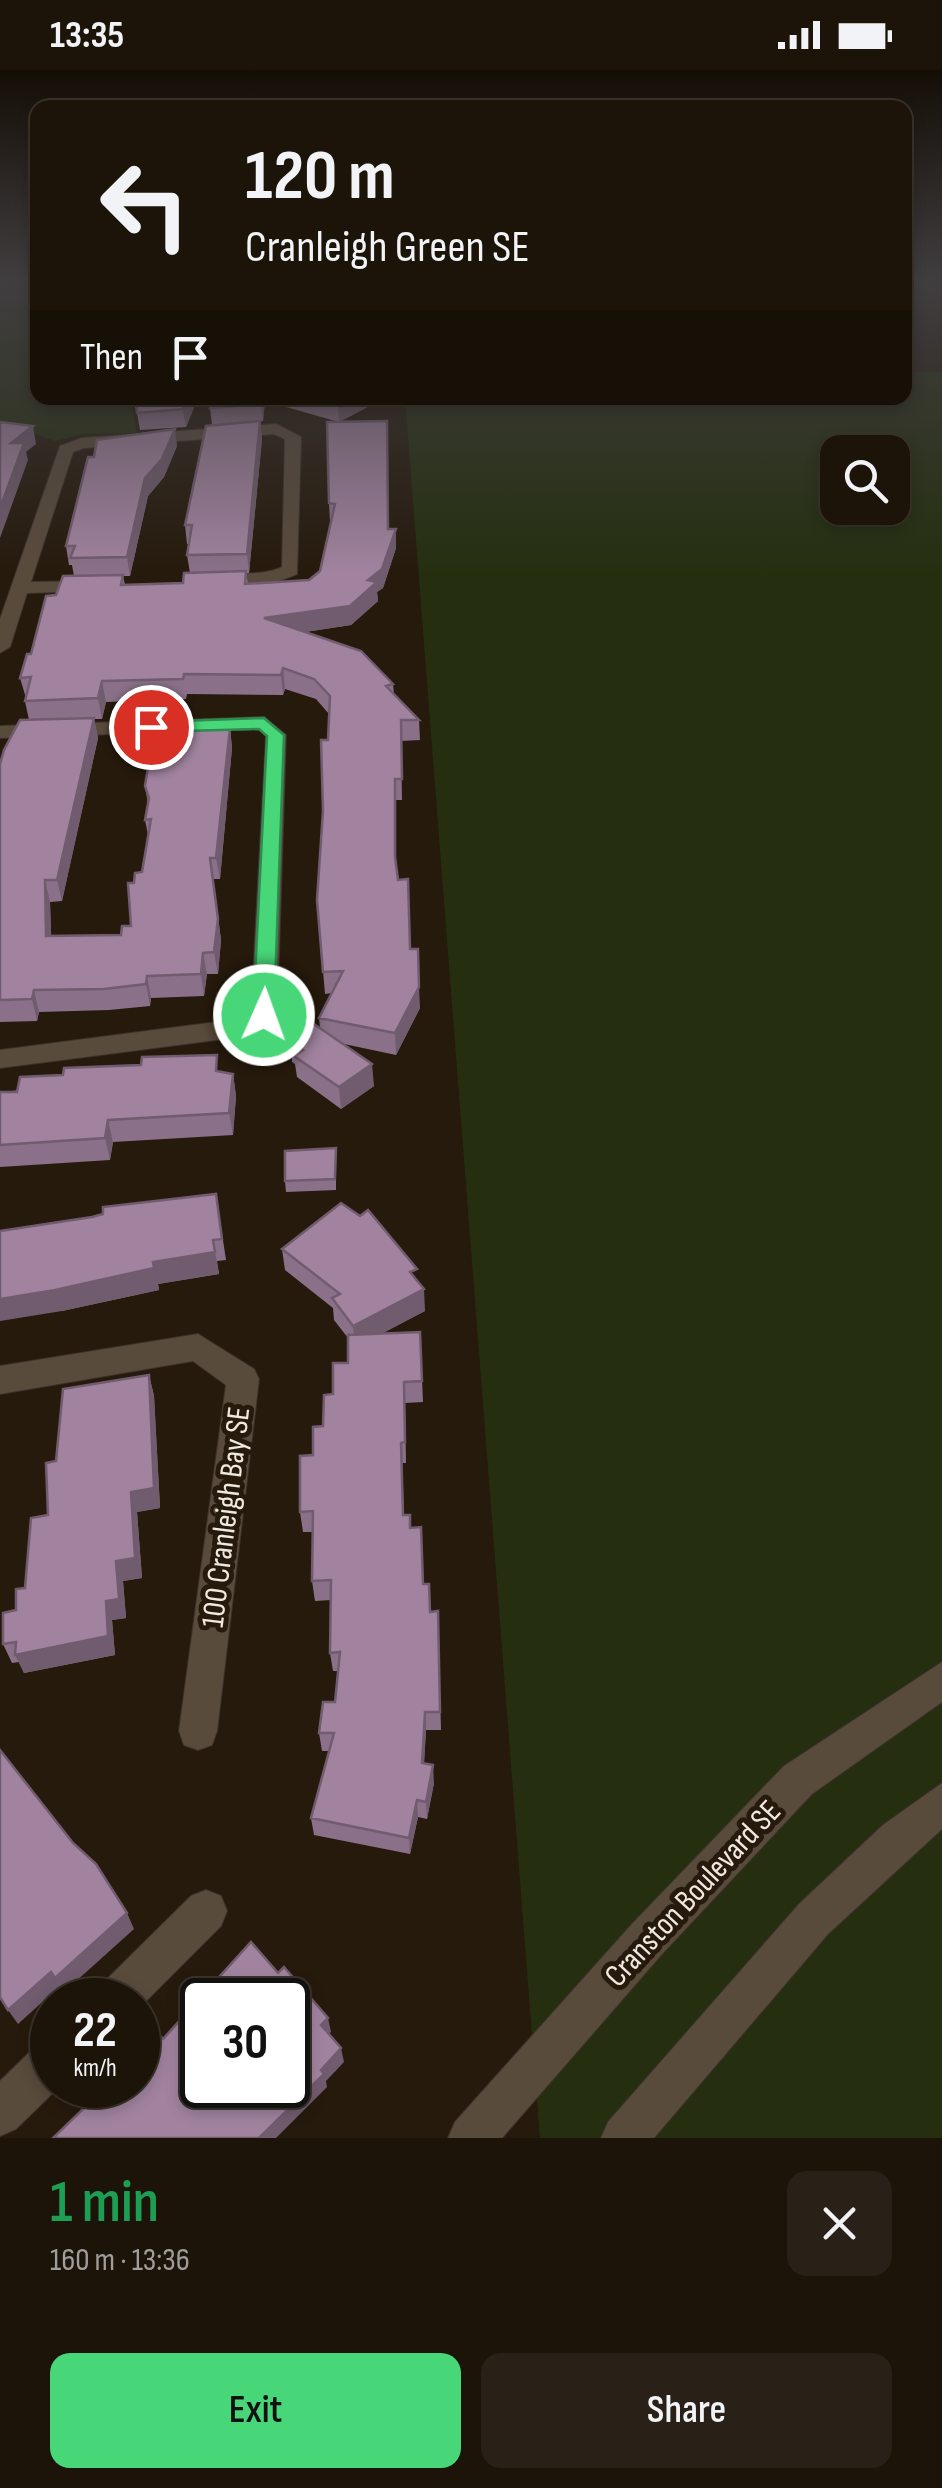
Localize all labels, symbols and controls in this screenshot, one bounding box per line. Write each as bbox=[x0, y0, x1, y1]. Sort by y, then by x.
text: 13:35 bbox=[50, 13, 124, 58]
text: 120 m bbox=[245, 135, 395, 219]
icon: left bbox=[80, 140, 210, 270]
text: Cranleigh Green SE bbox=[245, 220, 530, 275]
icon: arrive bbox=[163, 330, 218, 385]
text: Then bbox=[80, 335, 143, 380]
map controls bbox=[820, 435, 910, 525]
button: search bbox=[820, 435, 910, 525]
pin bbox=[109, 685, 194, 770]
icon: arrive bbox=[124, 700, 179, 755]
position arrow bbox=[212, 963, 316, 1067]
street label: 100 Cranleigh Bay SE bbox=[194, 1405, 259, 1630]
street label: Cranston Boulevard SE bbox=[597, 1793, 789, 1995]
speed limit sign: 30 bbox=[180, 1978, 310, 2108]
text: 22 bbox=[73, 2001, 117, 2061]
text: km/h bbox=[73, 2053, 117, 2084]
text: 1 min bbox=[50, 2167, 159, 2239]
button: close bbox=[787, 2171, 892, 2276]
text: 160 m · 13:36 bbox=[50, 2241, 190, 2280]
button: Exit bbox=[50, 2353, 461, 2468]
button: Share bbox=[481, 2353, 892, 2468]

